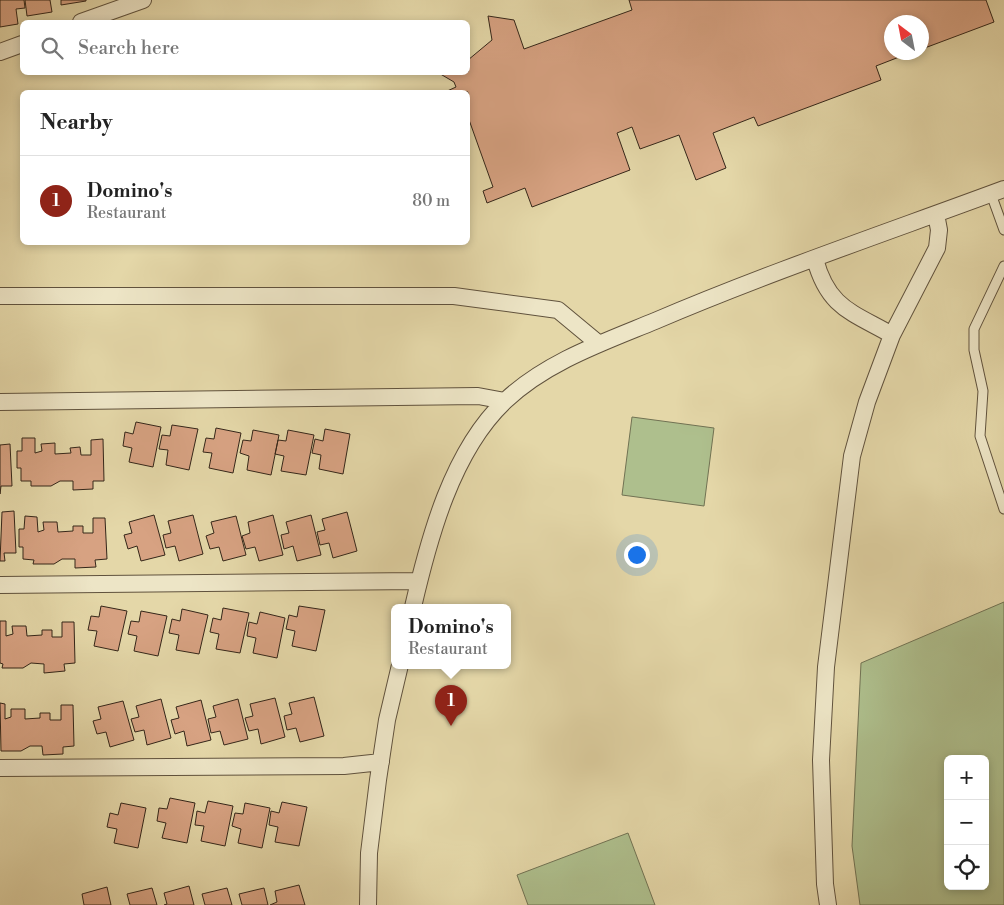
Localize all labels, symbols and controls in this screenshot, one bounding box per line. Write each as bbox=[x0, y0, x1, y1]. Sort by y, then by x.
north arrow bbox=[884, 15, 929, 60]
search box bbox=[20, 20, 470, 75]
icon: search bbox=[38, 34, 66, 62]
text: Search here bbox=[78, 36, 179, 60]
text: Nearby bbox=[40, 110, 113, 136]
text: Domino's bbox=[87, 179, 172, 203]
text: 1 bbox=[52, 191, 60, 211]
text: 80 m bbox=[412, 191, 450, 211]
text: Restaurant bbox=[87, 203, 166, 223]
your location bbox=[624, 542, 650, 568]
popup bbox=[391, 604, 511, 669]
text: Domino's bbox=[408, 615, 494, 639]
text: Restaurant bbox=[408, 639, 488, 659]
pin: 1 bbox=[435, 685, 467, 726]
map controls bbox=[944, 755, 989, 890]
button: + bbox=[944, 755, 989, 800]
button: − bbox=[944, 800, 989, 845]
button: locate bbox=[944, 845, 989, 890]

